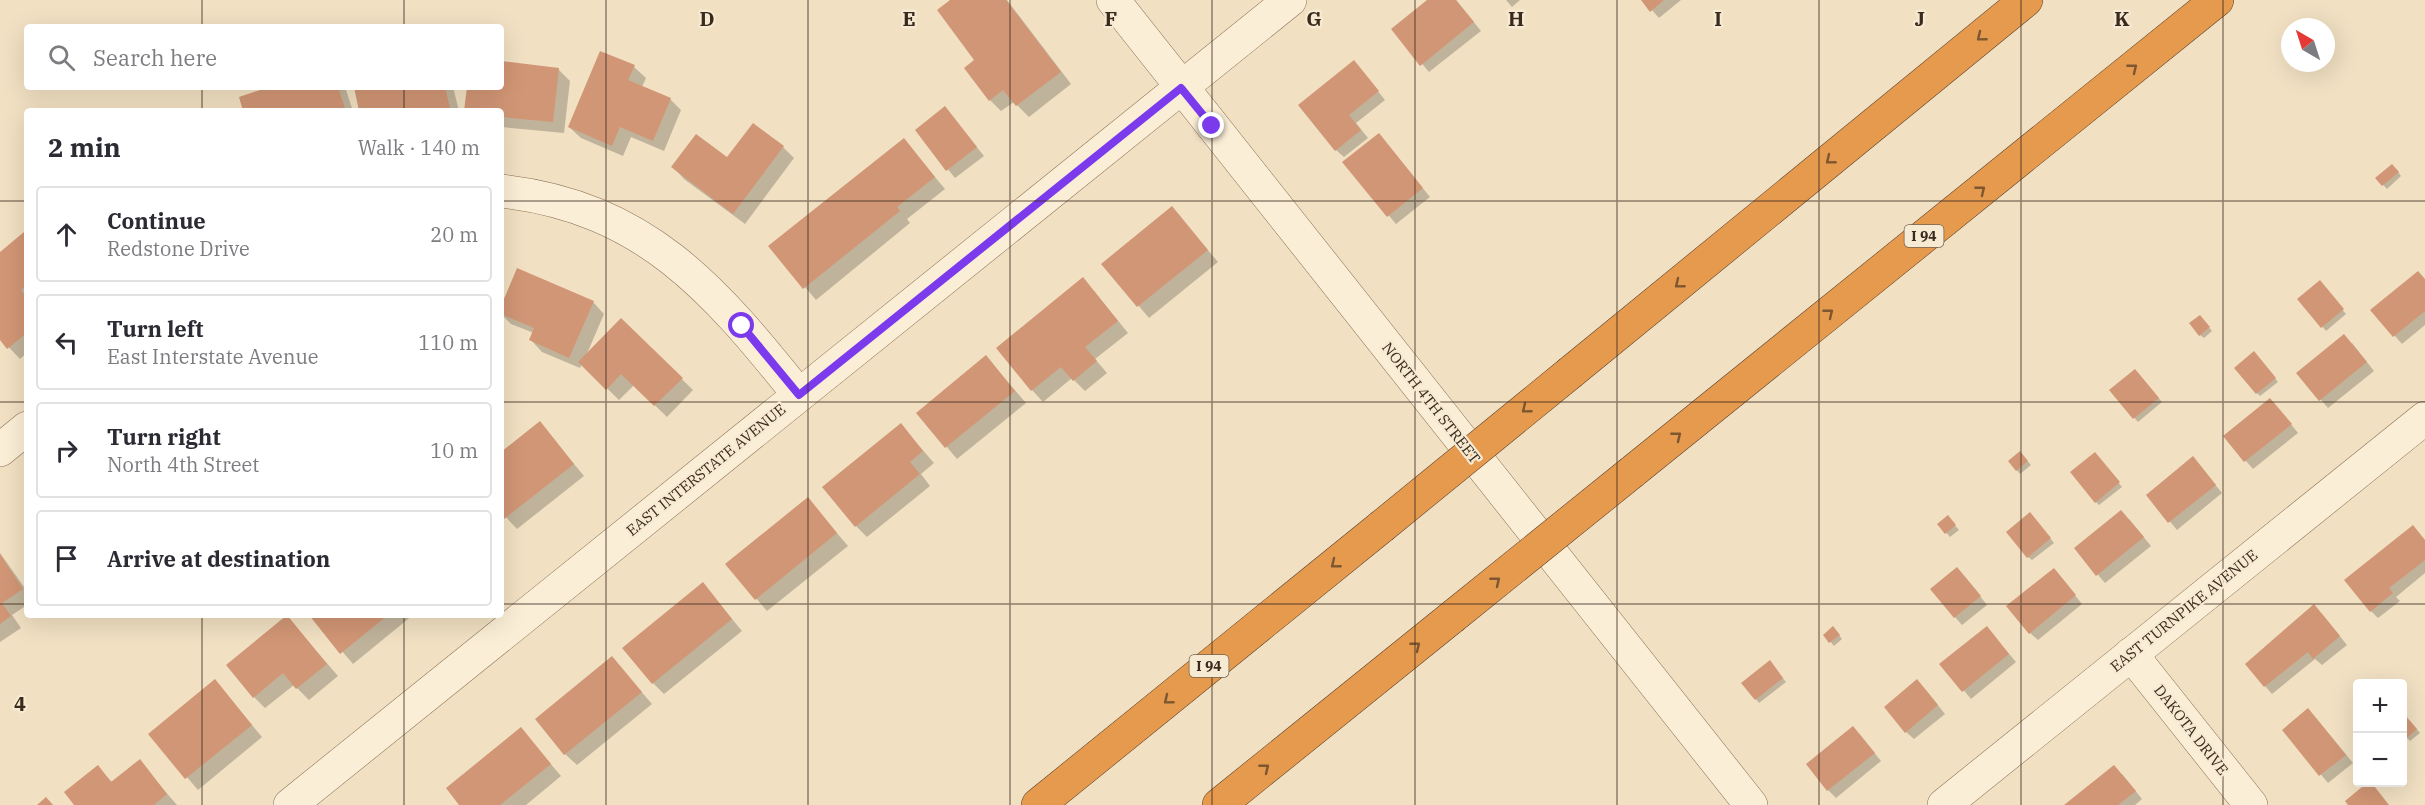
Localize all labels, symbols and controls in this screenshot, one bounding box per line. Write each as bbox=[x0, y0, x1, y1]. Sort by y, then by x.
text: D bbox=[699, 5, 715, 32]
text: E bbox=[902, 5, 916, 32]
text: F bbox=[1105, 5, 1117, 32]
text: G bbox=[1306, 5, 1322, 32]
text: H bbox=[1508, 5, 1524, 32]
text: I bbox=[1714, 5, 1722, 32]
text: J bbox=[1915, 5, 1925, 32]
text: K bbox=[2114, 5, 2130, 32]
north arrow bbox=[2281, 18, 2335, 72]
search box bbox=[24, 24, 504, 90]
one-way arrow bbox=[1977, 29, 1988, 40]
icon: search bbox=[45, 41, 78, 74]
text: Search here bbox=[93, 43, 217, 72]
one-way arrow bbox=[2126, 64, 2137, 75]
route end bbox=[1198, 112, 1224, 138]
text: 2 min bbox=[48, 130, 121, 164]
text: Walk · 140 m bbox=[358, 134, 480, 161]
one-way arrow bbox=[1826, 153, 1837, 164]
one-way arrow bbox=[1974, 187, 1985, 198]
text: Continue bbox=[107, 206, 206, 235]
icon: ahead bbox=[50, 218, 83, 251]
text: 20 m bbox=[430, 221, 478, 248]
road number: I 94 bbox=[1904, 225, 1944, 247]
text: Redstone Drive bbox=[107, 235, 250, 262]
one-way arrow bbox=[1675, 276, 1686, 287]
one-way arrow bbox=[1822, 309, 1833, 320]
route start bbox=[728, 312, 754, 338]
text: Turn left bbox=[107, 314, 203, 343]
icon: left bbox=[50, 326, 83, 359]
text: 110 m bbox=[418, 329, 478, 356]
street label: NORTH 4TH STREET bbox=[1378, 338, 1485, 467]
text: East Interstate Avenue bbox=[107, 343, 319, 370]
street label: EAST INTERSTATE AVENUE bbox=[622, 399, 789, 540]
one-way arrow bbox=[1522, 401, 1533, 412]
text: Turn right bbox=[107, 422, 221, 451]
one-way arrow bbox=[1671, 432, 1682, 443]
icon: right bbox=[50, 434, 83, 467]
text: 10 m bbox=[430, 437, 478, 464]
text: North 4th Street bbox=[107, 451, 259, 478]
icon: arrive bbox=[50, 542, 83, 575]
text: Arrive at destination bbox=[107, 544, 330, 573]
street label: EAST TURNPIKE AVENUE bbox=[2106, 545, 2261, 676]
one-way arrow bbox=[1331, 556, 1342, 567]
one-way arrow bbox=[1490, 578, 1501, 589]
one-way arrow bbox=[1410, 642, 1421, 653]
road number: I 94 bbox=[1190, 655, 1228, 677]
map controls bbox=[2353, 679, 2407, 787]
button: + bbox=[2353, 679, 2407, 733]
street label: DAKOTA DRIVE bbox=[2150, 681, 2233, 779]
text: 4 bbox=[14, 690, 26, 717]
one-way arrow bbox=[1163, 692, 1174, 703]
button: − bbox=[2353, 733, 2407, 787]
one-way arrow bbox=[1258, 765, 1269, 776]

